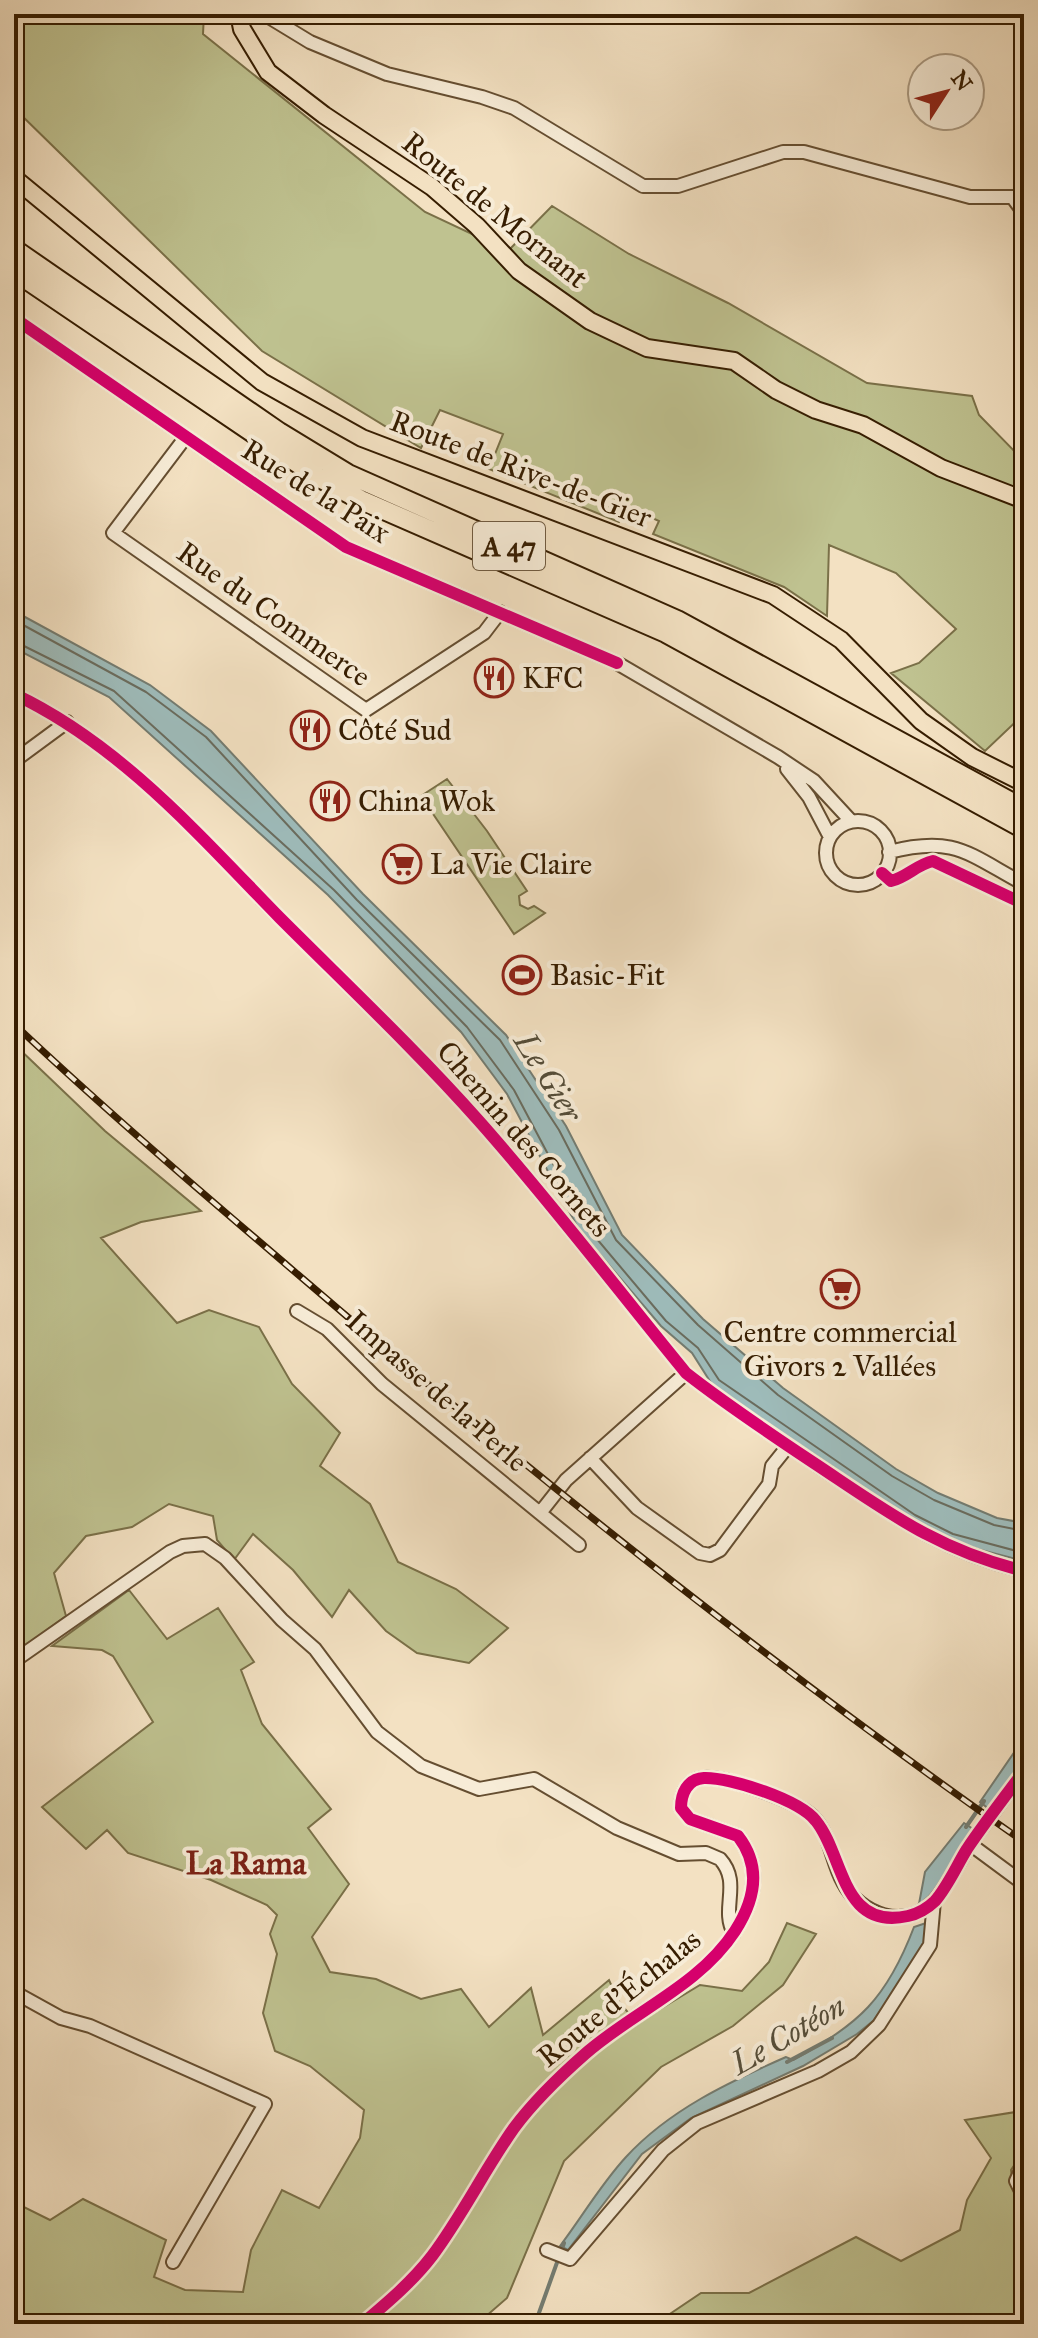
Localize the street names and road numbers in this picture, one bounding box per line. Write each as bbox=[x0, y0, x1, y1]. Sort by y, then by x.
street label: Route de Mornant bbox=[395, 124, 595, 296]
street label: Route de Rive-de-Gier bbox=[385, 403, 658, 536]
street label: Rue de la Paix bbox=[235, 431, 397, 551]
road number: A 47 bbox=[473, 522, 545, 570]
street label: Rue du Commerce bbox=[170, 534, 378, 694]
street label: Chemin des Cornets bbox=[429, 1034, 619, 1244]
street label: Impasse de la Perle bbox=[339, 1302, 535, 1480]
street label: Route d'Échalas bbox=[530, 1920, 708, 2075]

